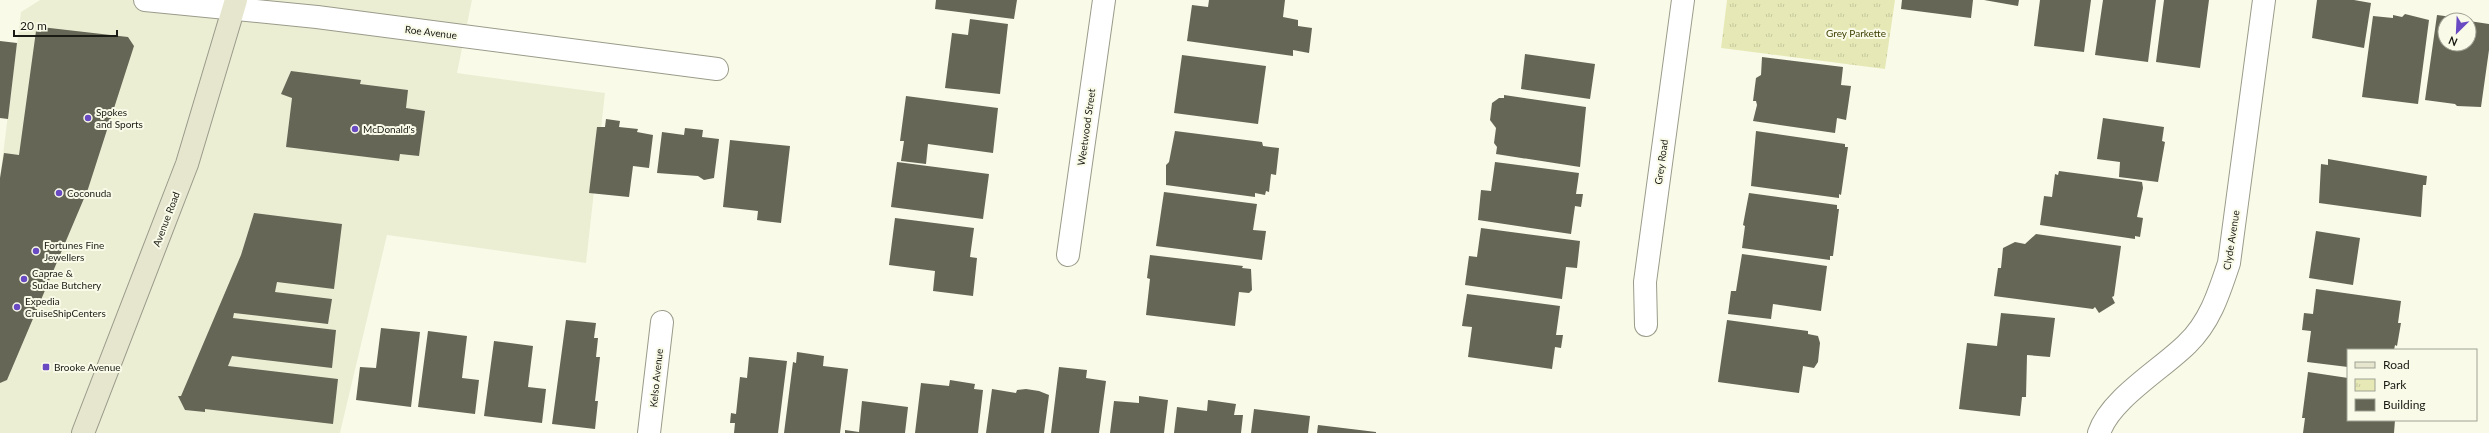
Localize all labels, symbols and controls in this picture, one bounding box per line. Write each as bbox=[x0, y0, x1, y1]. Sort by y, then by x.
scale bar bbox=[14, 12, 117, 38]
north arrow bbox=[2437, 12, 2477, 52]
text: 20 m bbox=[20, 18, 47, 33]
street label: Roe Avenue bbox=[404, 23, 458, 41]
park label: Grey Parkette bbox=[1826, 27, 1886, 39]
text: N bbox=[2446, 34, 2459, 49]
street label: Weetwood Street bbox=[1075, 87, 1097, 166]
place label: Spokes and Sports bbox=[96, 106, 143, 130]
marker: Spokes and Sports bbox=[83, 113, 93, 123]
place label: McDonald's bbox=[363, 123, 415, 135]
marker: McDonald's bbox=[350, 124, 360, 134]
street label: Grey Road bbox=[1652, 139, 1670, 185]
place label: Coconuda bbox=[67, 187, 111, 199]
marker: Coconuda bbox=[54, 188, 64, 198]
street label: Avenue Road bbox=[150, 190, 182, 248]
street label: Clyde Avenue bbox=[2220, 209, 2242, 271]
place label: Fortunes Fine Jewellers bbox=[44, 239, 104, 263]
marker: Fortunes Fine Jewellers bbox=[31, 246, 41, 256]
place label: Caprae & Sudae Butchery bbox=[32, 267, 102, 291]
marker: Caprae & Sudae Butchery bbox=[19, 274, 29, 284]
place label: Expedia CruiseShipCenters bbox=[25, 295, 106, 319]
marker: Expedia CruiseShipCenters bbox=[12, 302, 22, 312]
street label: Kelso Avenue bbox=[647, 348, 665, 408]
legend bbox=[2347, 349, 2477, 421]
text: Road bbox=[2383, 357, 2410, 372]
place label: Brooke Avenue bbox=[54, 361, 121, 373]
marker: Brooke Avenue bbox=[41, 362, 51, 372]
text: Park bbox=[2383, 377, 2407, 392]
text: Building bbox=[2383, 397, 2426, 412]

